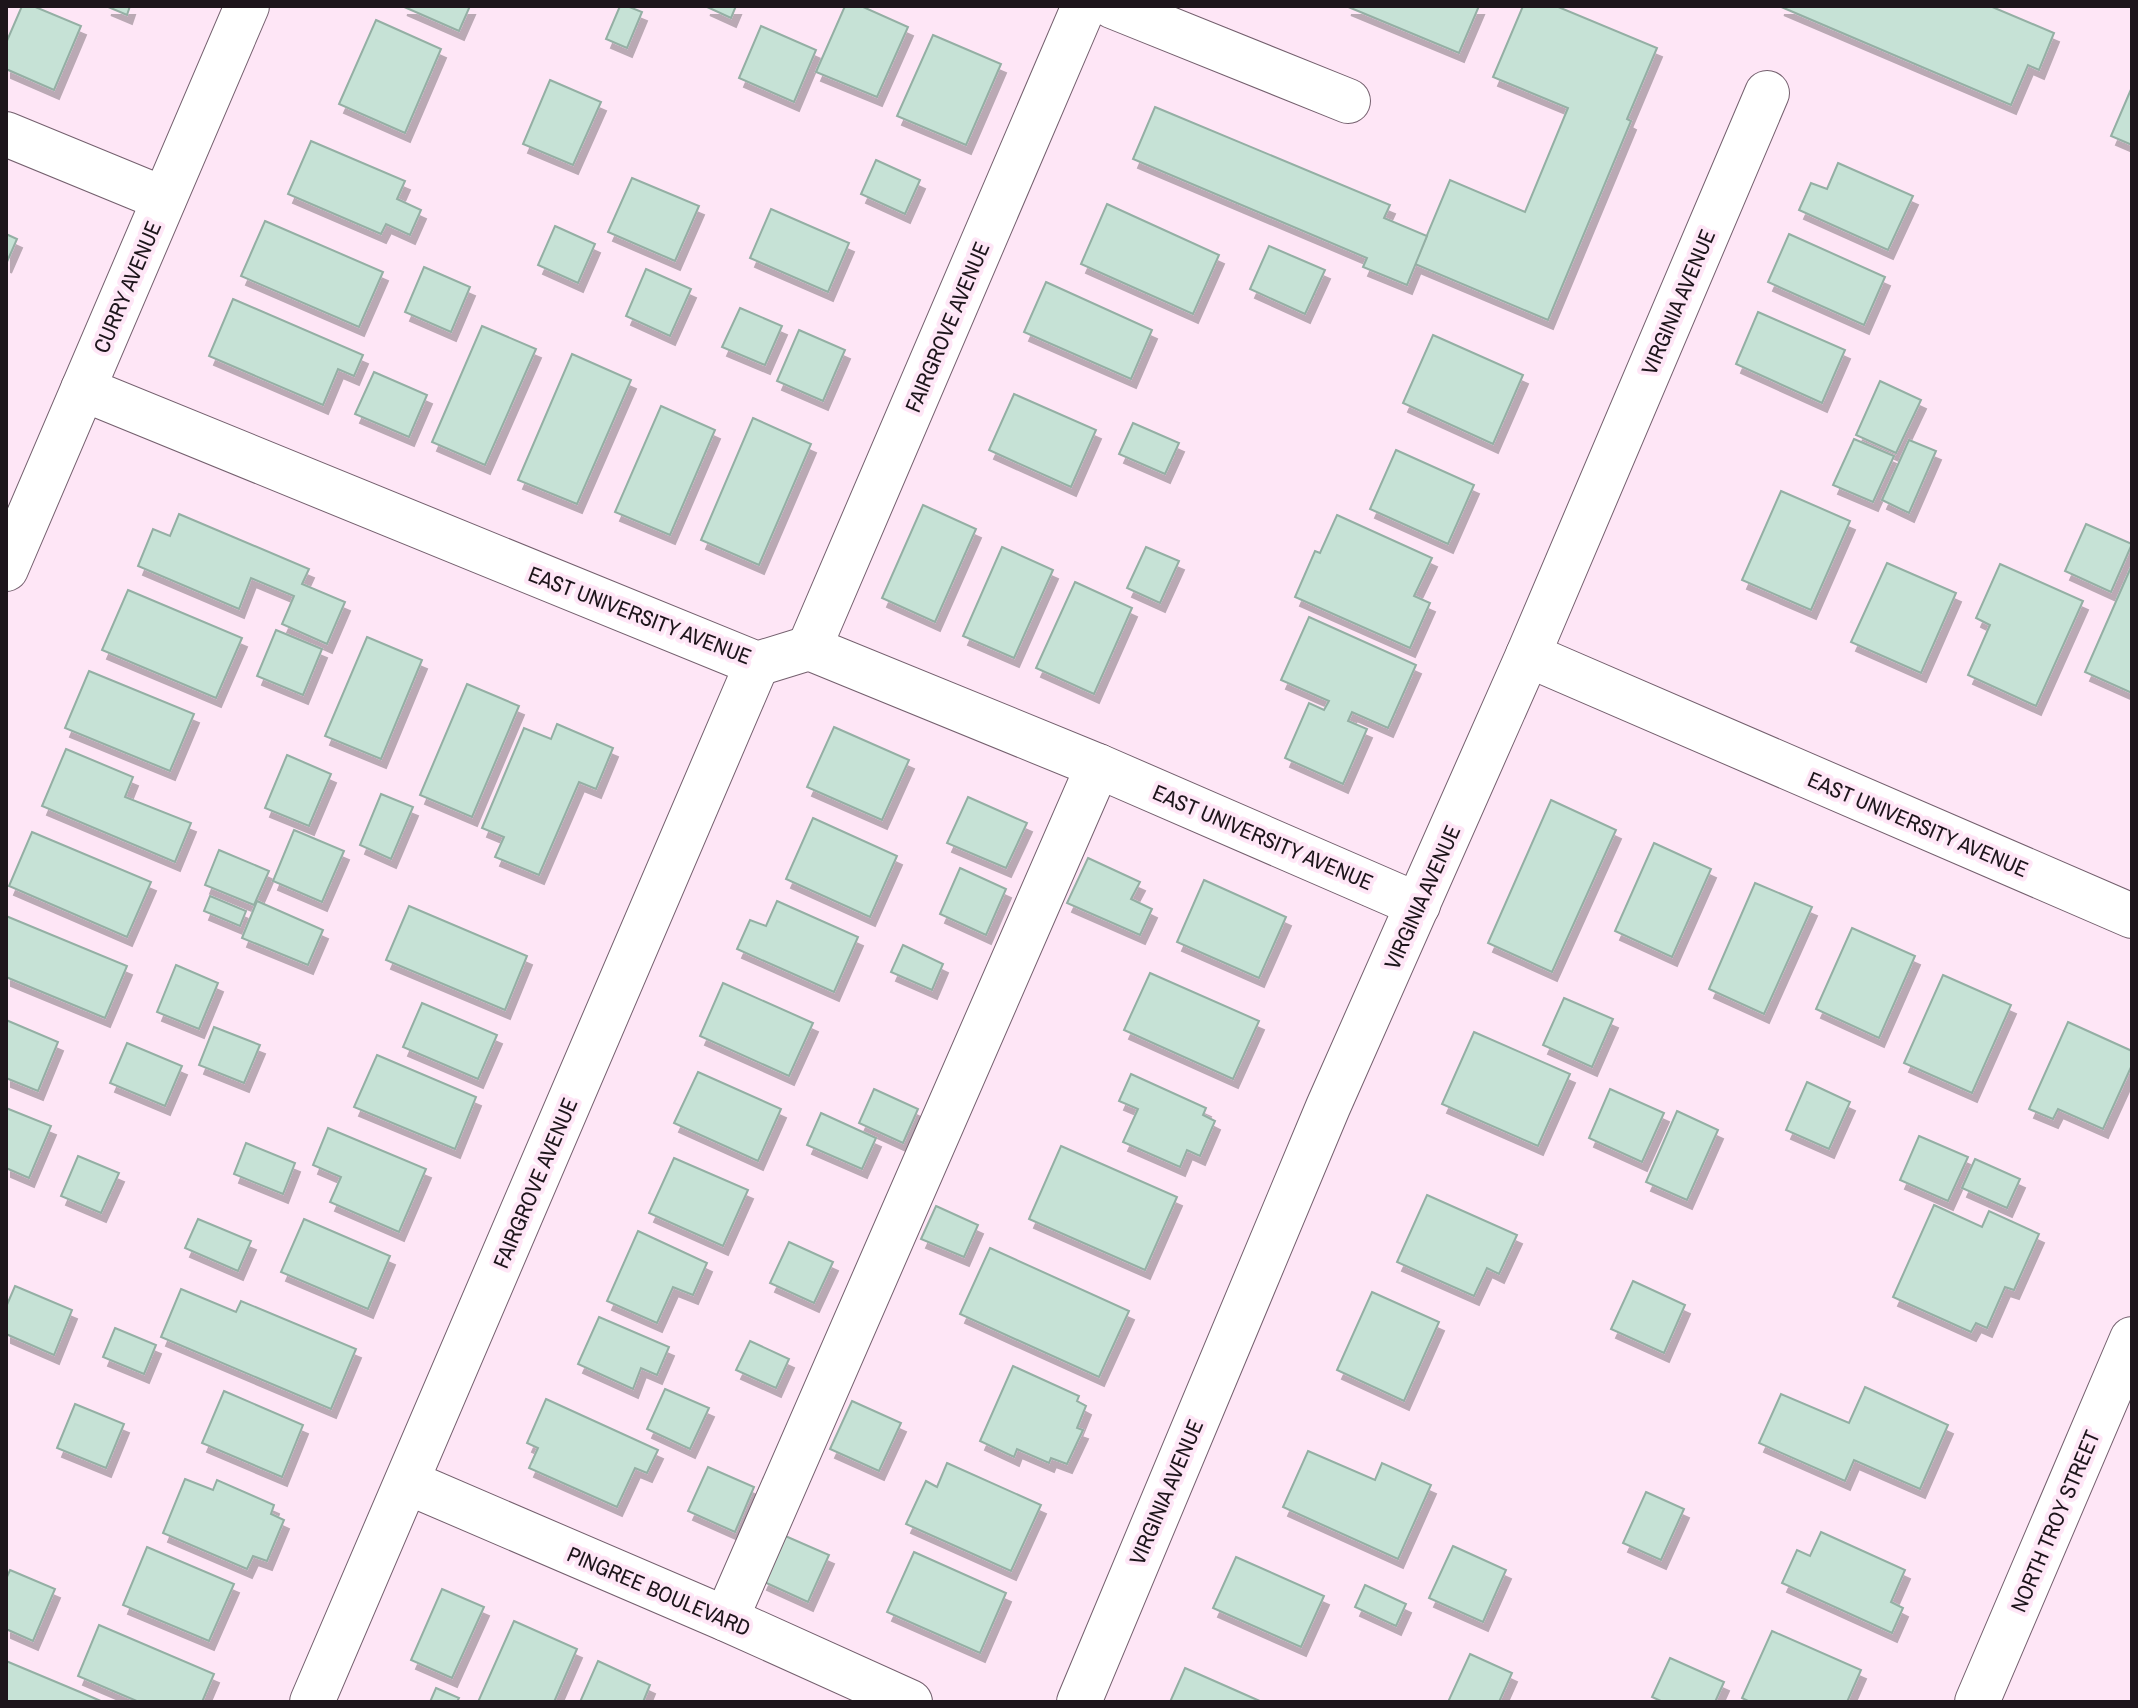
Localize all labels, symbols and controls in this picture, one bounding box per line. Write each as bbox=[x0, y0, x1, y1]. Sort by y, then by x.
street label: CURRY AVENUE bbox=[86, 217, 168, 357]
street label: VIRGINIA AVENUE bbox=[1634, 225, 1722, 379]
street label: FAIRGROVE AVENUE bbox=[898, 237, 996, 417]
street label: EAST UNIVERSITY AVENUE bbox=[524, 559, 756, 671]
street label: EAST UNIVERSITY AVENUE bbox=[1803, 764, 2033, 884]
street label: EAST UNIVERSITY AVENUE bbox=[1148, 777, 1378, 897]
street label: VIRGINIA AVENUE bbox=[1377, 820, 1467, 974]
street label: FAIRGROVE AVENUE bbox=[486, 1093, 584, 1273]
street label: VIRGINIA AVENUE bbox=[1122, 1415, 1210, 1569]
street label: NORTH TROY STREET bbox=[2003, 1426, 2107, 1616]
street label: PINGREE BOULEVARD bbox=[563, 1539, 755, 1643]

